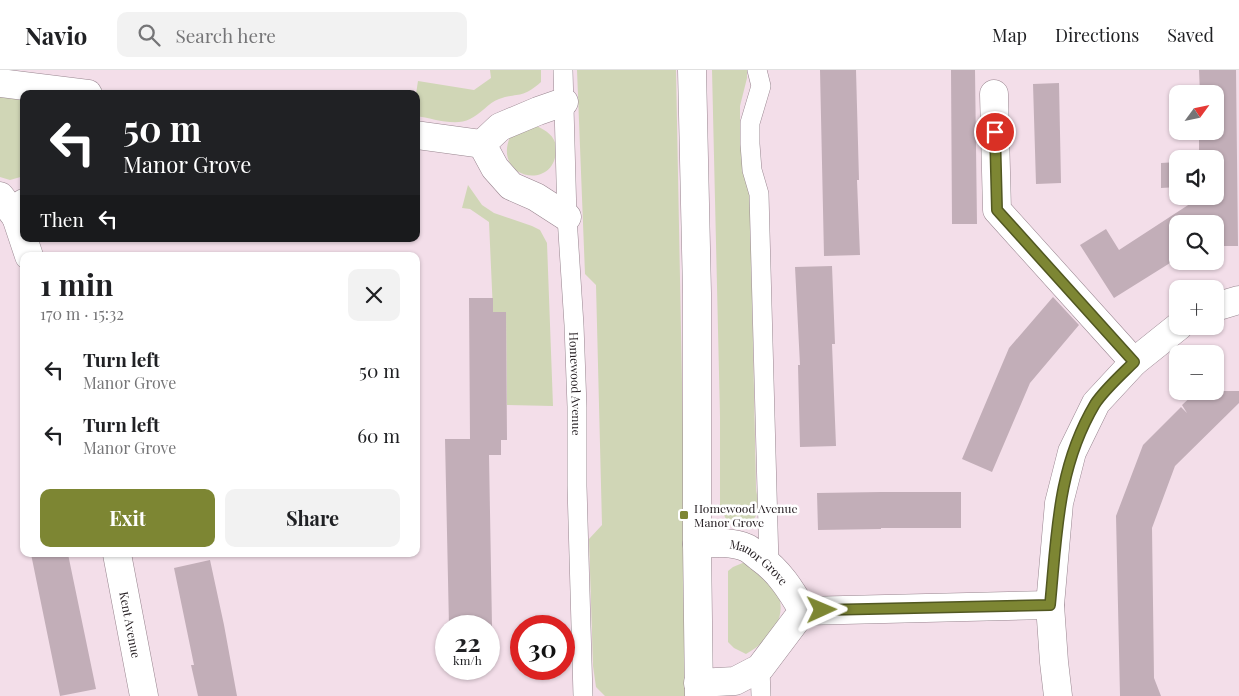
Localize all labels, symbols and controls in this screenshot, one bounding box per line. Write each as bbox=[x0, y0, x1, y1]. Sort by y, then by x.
search box bbox=[117, 12, 467, 57]
text: Navio bbox=[25, 19, 87, 51]
icon: search bbox=[135, 21, 163, 49]
text: Search here bbox=[175, 22, 276, 48]
text: Map bbox=[992, 23, 1027, 47]
text: Directions bbox=[1055, 23, 1139, 47]
text: Saved bbox=[1167, 23, 1214, 47]
north arrow bbox=[1169, 85, 1224, 140]
map controls bbox=[1169, 85, 1224, 400]
text: 50 m bbox=[123, 104, 201, 151]
icon: left bbox=[40, 110, 105, 175]
pin bbox=[974, 111, 1016, 153]
icon: arrive bbox=[981, 118, 1009, 146]
text: Manor Grove bbox=[123, 149, 251, 179]
button: sound bbox=[1169, 150, 1224, 205]
icon: left bbox=[94, 205, 122, 233]
text: Then bbox=[40, 206, 84, 232]
button: search bbox=[1169, 215, 1224, 270]
text: 1 min bbox=[40, 264, 114, 304]
button: close bbox=[348, 269, 400, 321]
button: + bbox=[1169, 280, 1224, 335]
text: 170 m · 15:32 bbox=[40, 303, 124, 324]
street label: Homewood Avenue bbox=[566, 332, 585, 435]
button: − bbox=[1169, 345, 1224, 400]
text: Turn left bbox=[83, 346, 160, 372]
icon: left bbox=[40, 356, 68, 384]
text: 50 m bbox=[359, 357, 400, 383]
text: Manor Grove bbox=[83, 372, 176, 393]
text: Turn left bbox=[83, 411, 160, 437]
icon: left bbox=[40, 421, 68, 449]
text: 60 m bbox=[357, 422, 400, 448]
text: Manor Grove bbox=[83, 437, 176, 458]
button: Exit bbox=[40, 489, 215, 547]
button: Share bbox=[225, 489, 400, 547]
place label: Homewood Avenue Manor Grove bbox=[694, 500, 798, 530]
marker: Homewood Avenue Manor Grove bbox=[678, 509, 690, 521]
street label: Manor Grove bbox=[728, 536, 792, 588]
position arrow bbox=[795, 583, 847, 635]
street label: Kent Avenue bbox=[116, 590, 145, 659]
speed limit sign: 30 bbox=[510, 615, 575, 680]
text: 22 bbox=[454, 625, 481, 658]
text: km/h bbox=[453, 652, 482, 668]

